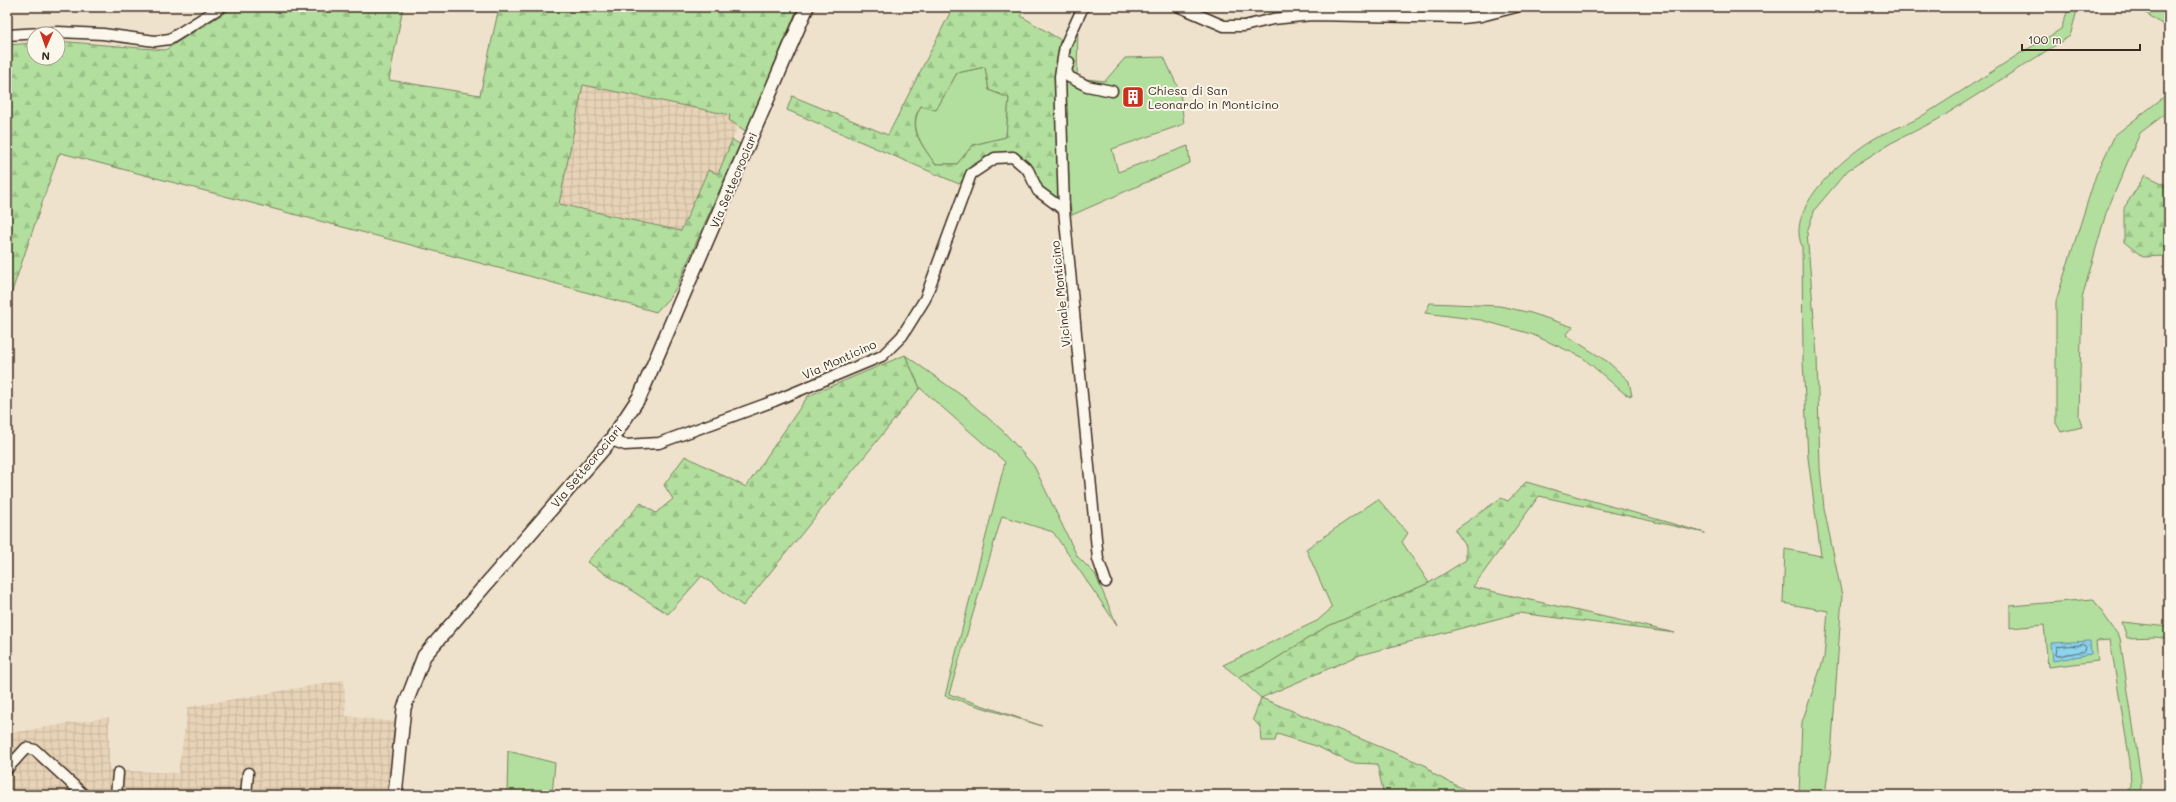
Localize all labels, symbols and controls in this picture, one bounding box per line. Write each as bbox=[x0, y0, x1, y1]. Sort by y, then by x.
north arrow bbox=[26, 26, 66, 66]
scale bar bbox=[2022, 26, 2140, 52]
text: 100 m bbox=[2028, 31, 2062, 47]
text: N bbox=[41, 49, 50, 64]
place label: Chiesa di San Leonardo in Monticino bbox=[1148, 82, 1279, 112]
building icon: Chiesa di San Leonardo in Monticino bbox=[1120, 84, 1146, 110]
street label: Via Settecrociari bbox=[706, 129, 760, 231]
street label: Vicinale Monticino bbox=[1046, 240, 1074, 348]
street label: Via Monticino bbox=[799, 336, 879, 382]
street label: Via Settecrociari bbox=[547, 421, 625, 511]

